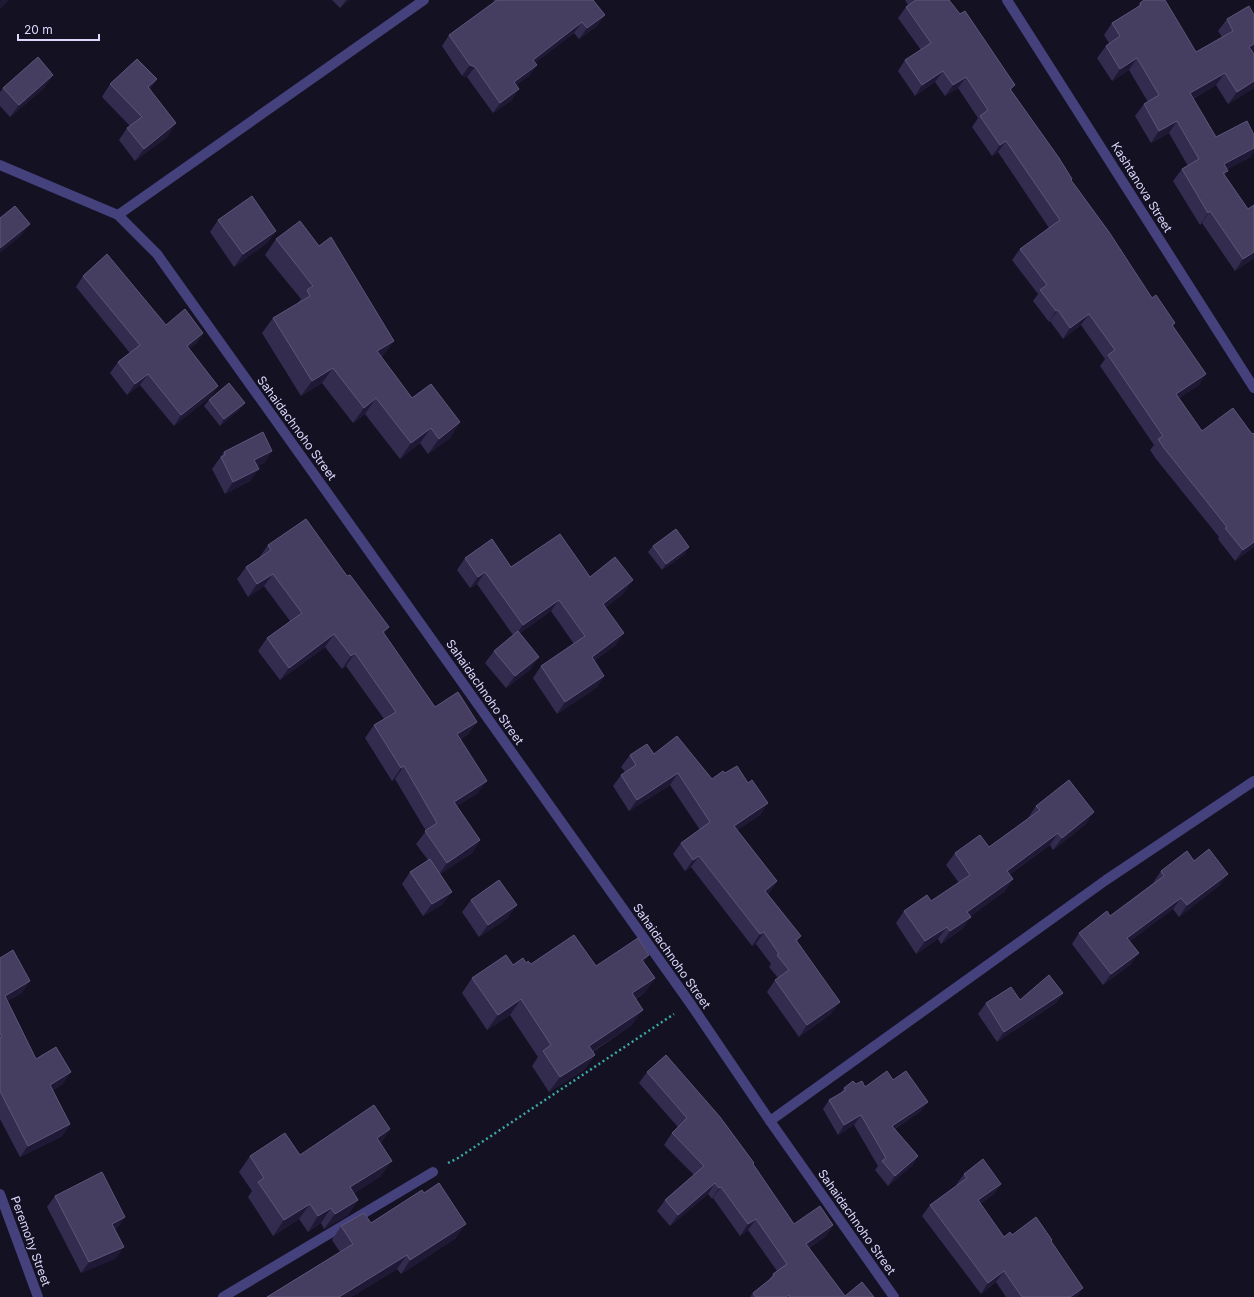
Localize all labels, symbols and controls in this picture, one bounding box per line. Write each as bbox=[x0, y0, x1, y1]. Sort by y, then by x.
scale bar bbox=[18, 16, 99, 42]
text: 20 m bbox=[24, 22, 53, 37]
street label: Kashtanova Street bbox=[1108, 139, 1176, 235]
street label: Sahaidachnoho Street bbox=[254, 373, 340, 483]
street label: Sahaidachnoho Street bbox=[443, 636, 527, 748]
street label: Sahaidachnoho Street bbox=[630, 900, 714, 1012]
street label: Sahaidachnoho Street bbox=[815, 1166, 899, 1278]
street label: Peremohy Street bbox=[8, 1194, 54, 1288]

